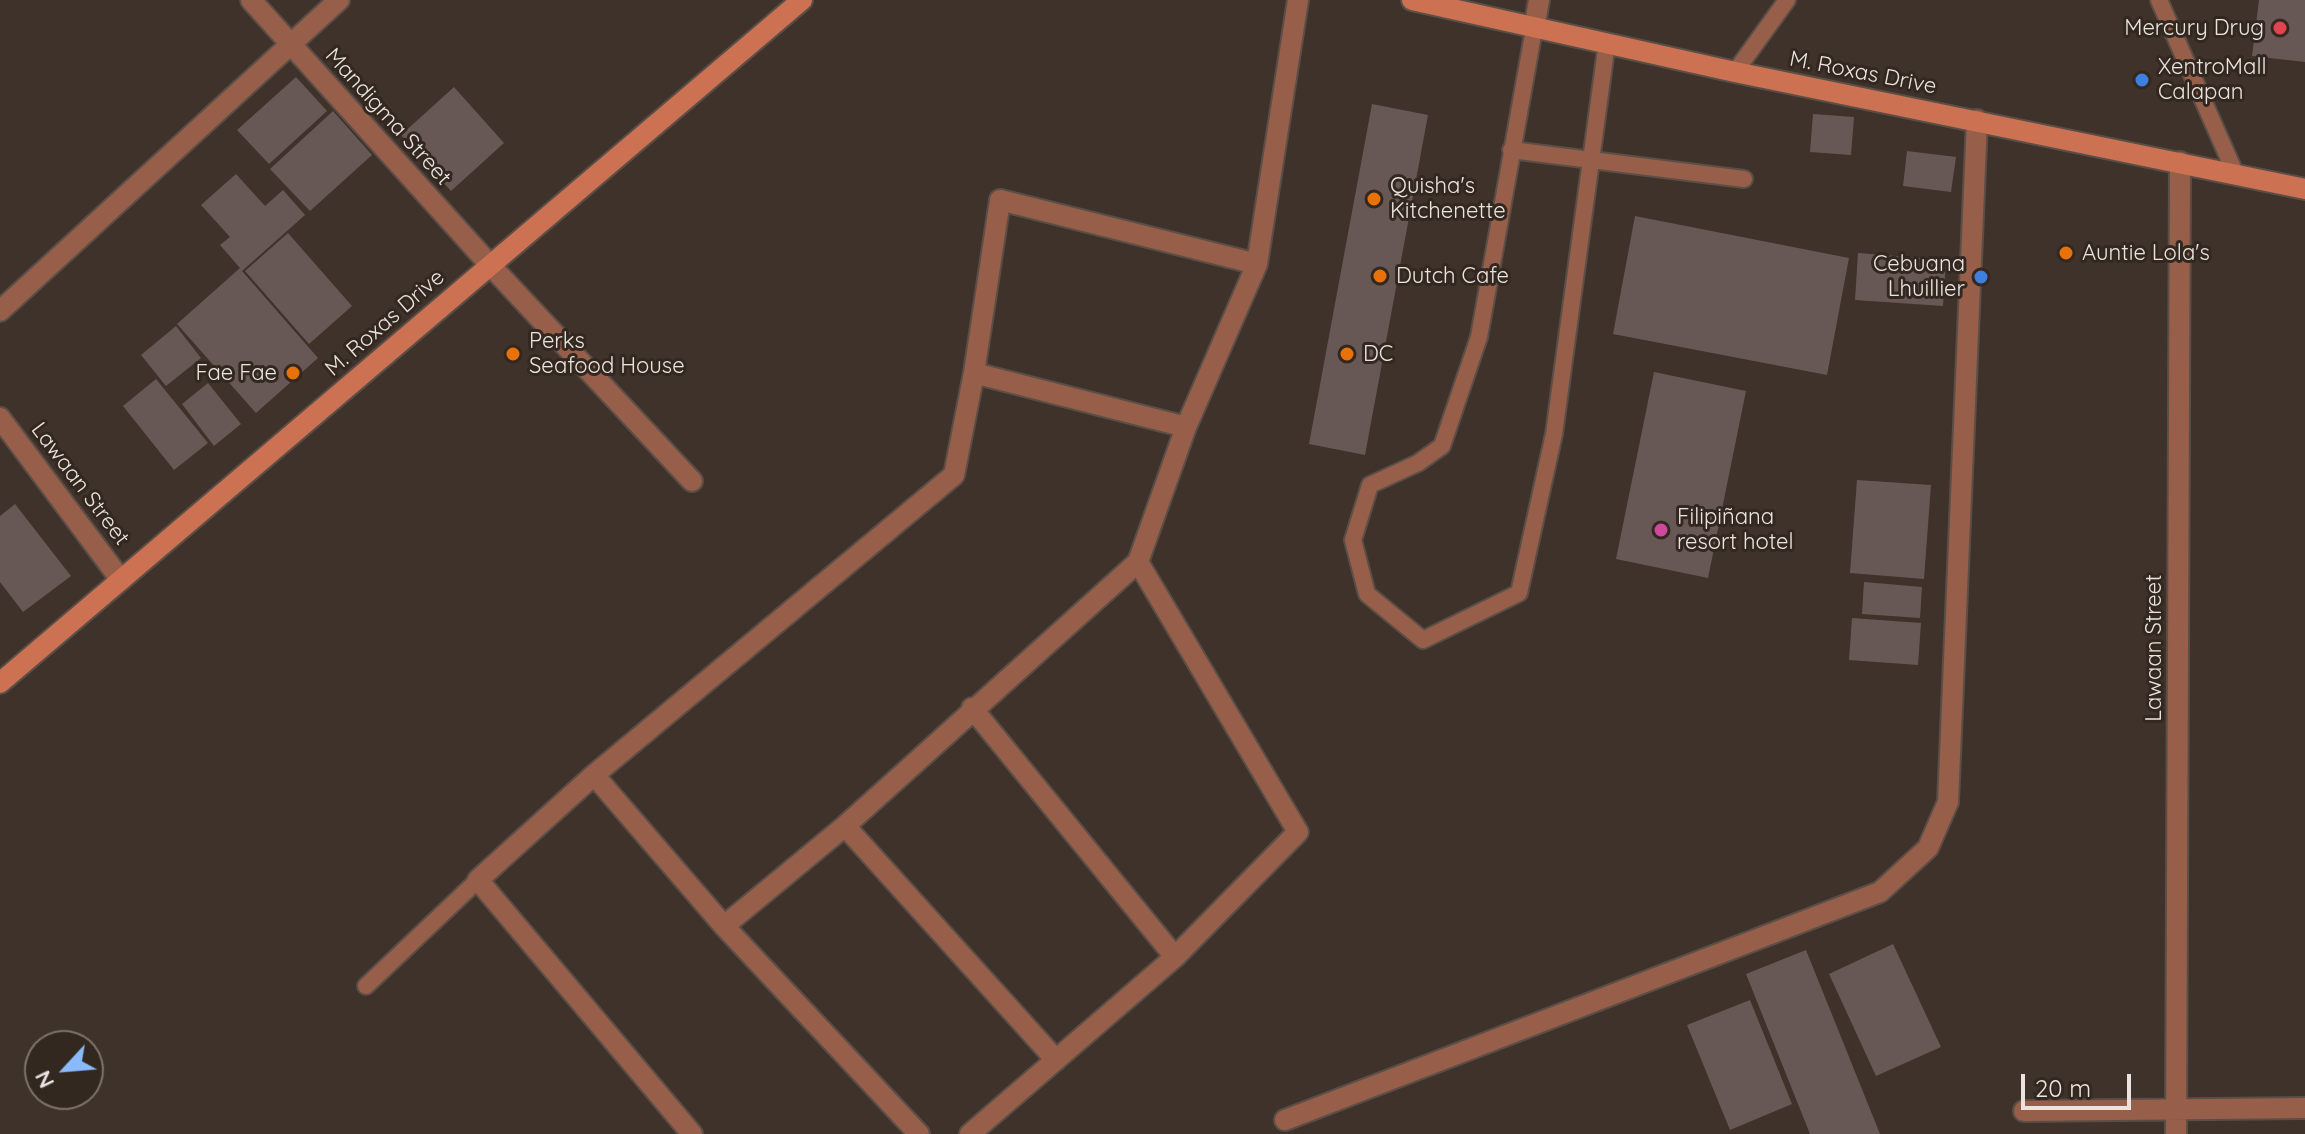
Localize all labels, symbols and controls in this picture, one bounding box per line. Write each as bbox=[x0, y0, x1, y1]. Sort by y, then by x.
place label: Mercury Drug bbox=[2124, 15, 2264, 41]
marker: Mercury Drug bbox=[2271, 19, 2289, 37]
street label: Mandigma Street bbox=[319, 43, 457, 191]
street label: M. Roxas Drive bbox=[1787, 46, 1939, 100]
place label: XentroMall Calapan bbox=[2158, 54, 2267, 106]
marker: XentroMall Calapan bbox=[2133, 71, 2151, 89]
place label: Quisha's Kitchenette bbox=[1390, 173, 1506, 224]
marker: Quisha's Kitchenette bbox=[1365, 190, 1383, 208]
place label: Auntie Lola's bbox=[2082, 240, 2210, 266]
marker: Auntie Lola's bbox=[2057, 244, 2075, 262]
place label: Cebuana Lhuillier bbox=[1873, 251, 1965, 302]
place label: Dutch Cafe bbox=[1396, 263, 1509, 289]
street label: M. Roxas Drive bbox=[320, 264, 450, 382]
marker: Dutch Cafe bbox=[1371, 267, 1389, 285]
marker: Cebuana Lhuillier bbox=[1972, 268, 1990, 286]
place label: Perks Seafood House bbox=[529, 328, 685, 380]
place label: DC bbox=[1363, 341, 1393, 367]
marker: Perks Seafood House bbox=[504, 345, 522, 363]
marker: DC bbox=[1338, 345, 1356, 363]
place label: Fae Fae bbox=[195, 360, 277, 386]
marker: Fae Fae bbox=[284, 364, 302, 382]
street label: Lawaan Street bbox=[25, 417, 135, 551]
place label: Filipiñana resort hotel bbox=[1677, 504, 1794, 556]
marker: Filipiñana resort hotel bbox=[1652, 521, 1670, 539]
street label: Lawaan Street bbox=[2141, 574, 2167, 722]
north arrow bbox=[24, 1030, 104, 1110]
scale bar bbox=[2025, 1058, 2135, 1108]
text: N bbox=[28, 1066, 60, 1093]
text: 20 m bbox=[2035, 1073, 2091, 1103]

